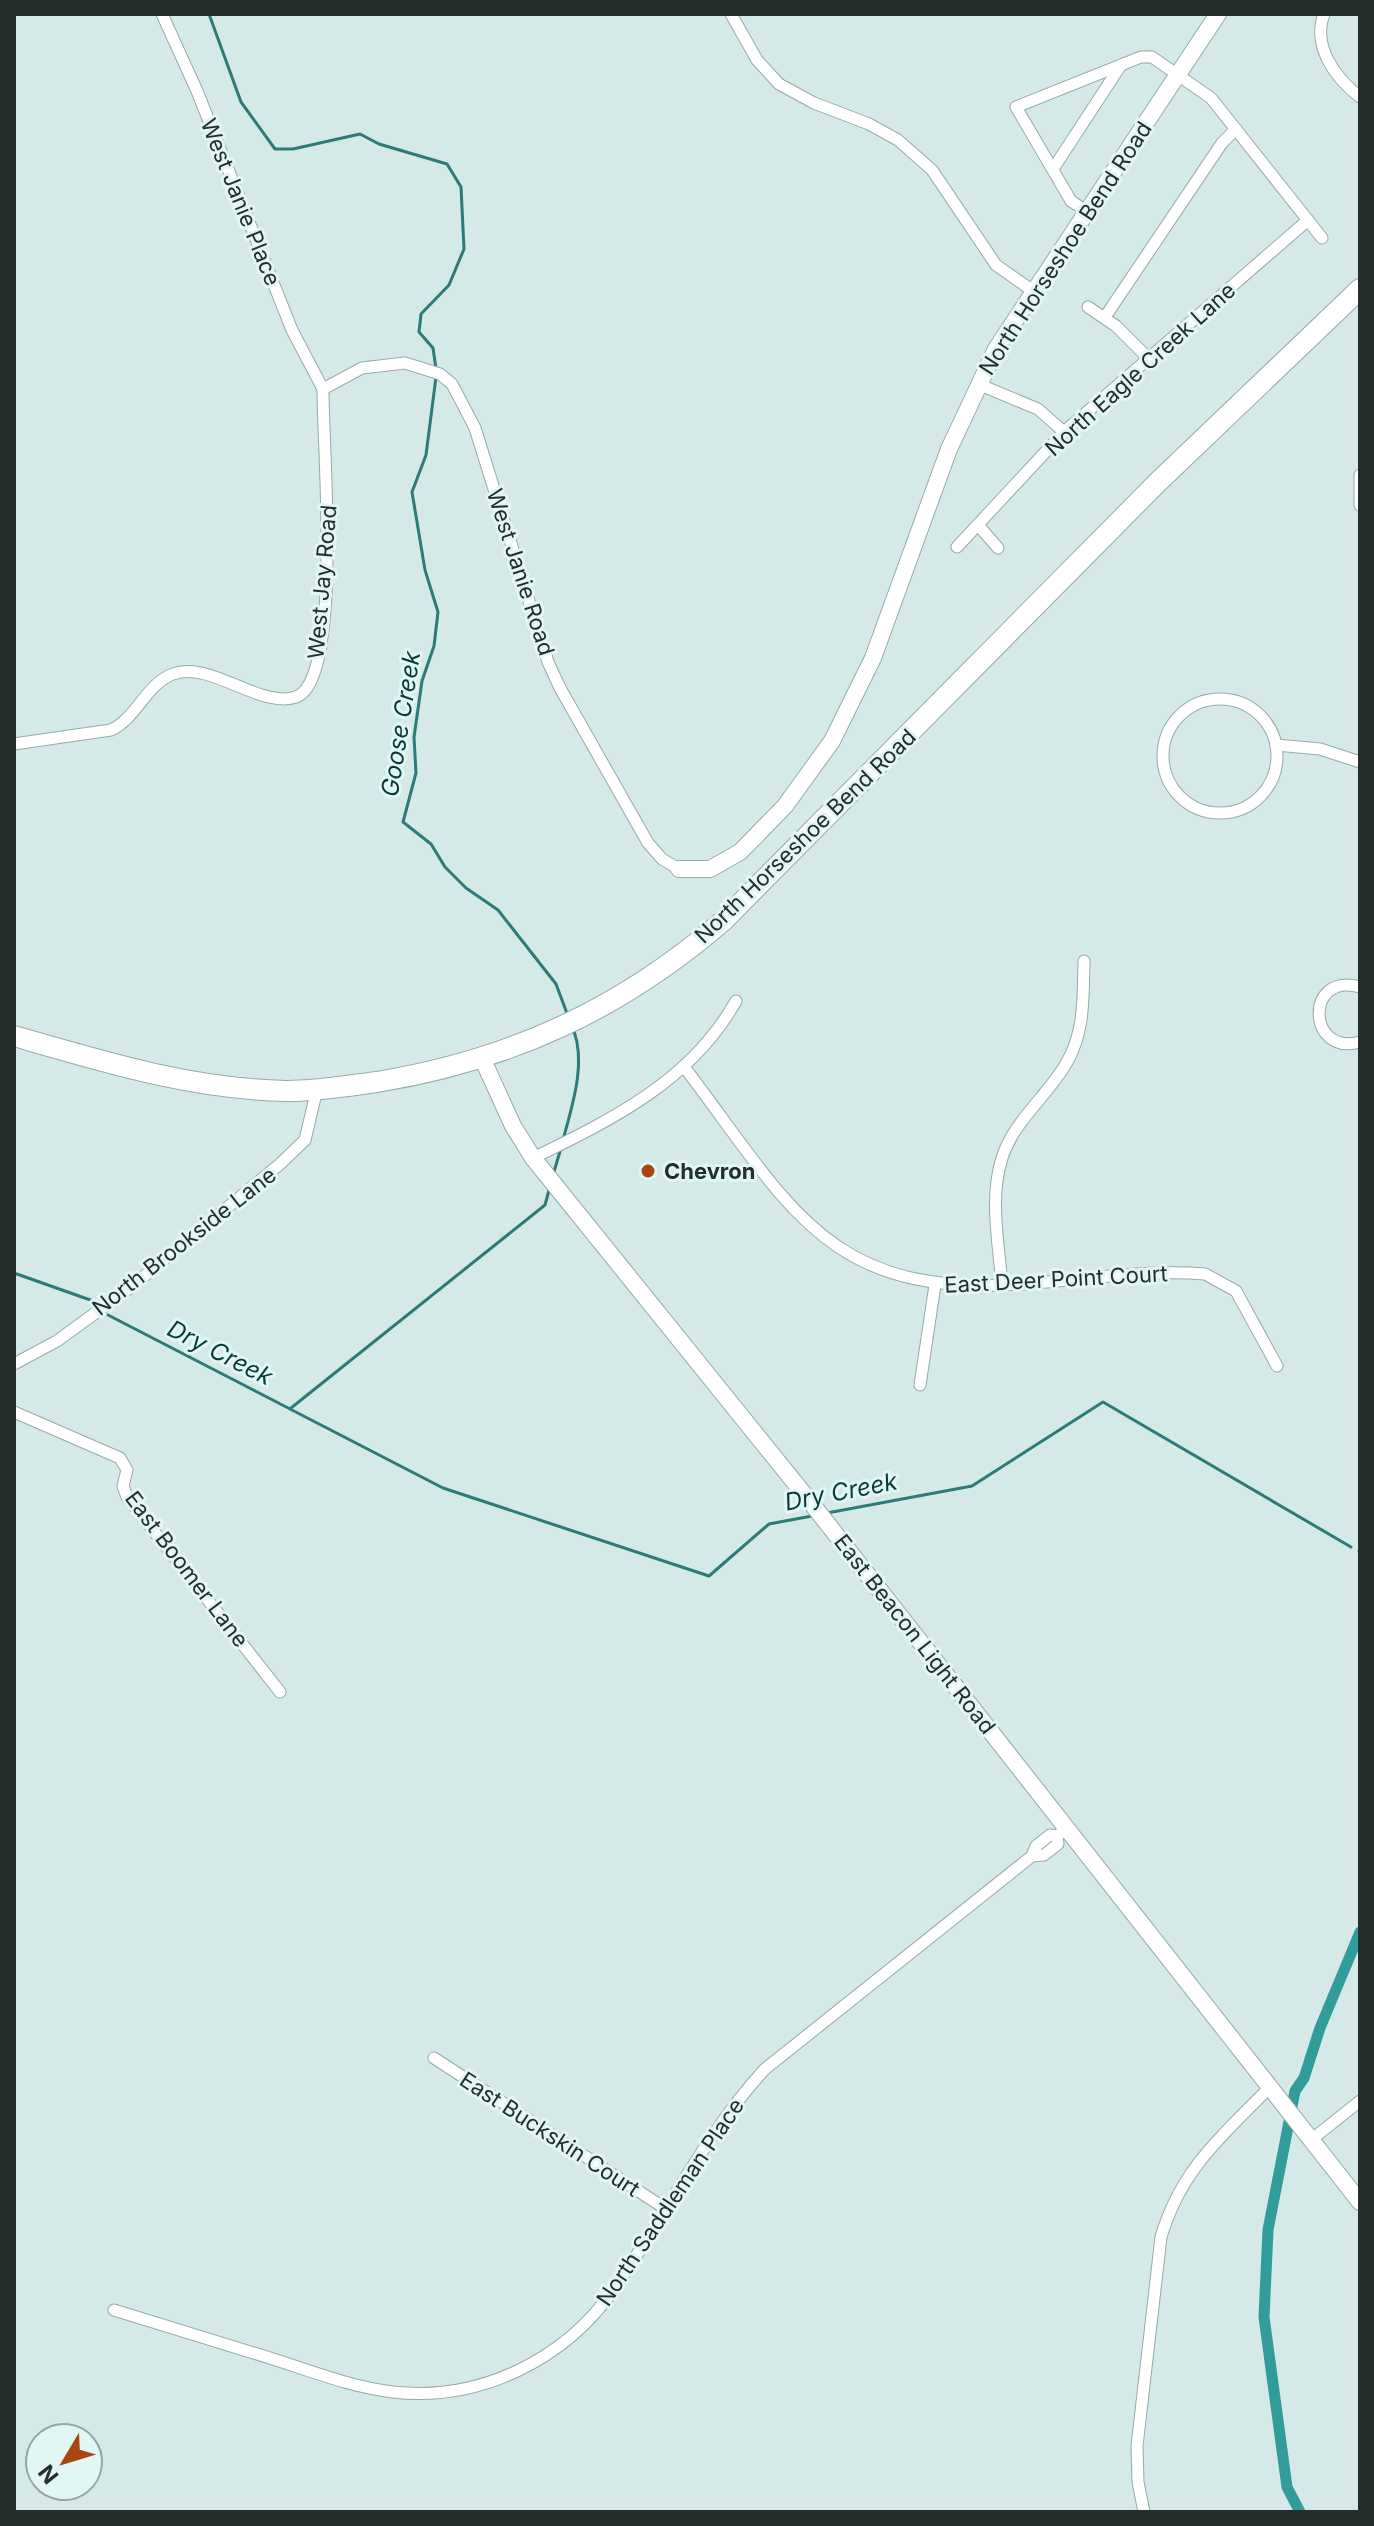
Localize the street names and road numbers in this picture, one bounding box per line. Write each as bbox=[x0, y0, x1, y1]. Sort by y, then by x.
street label: West Janie Place bbox=[196, 115, 286, 289]
street label: North Horseshoe Bend Road bbox=[973, 116, 1157, 380]
street label: North Eagle Creek Lane bbox=[1040, 277, 1240, 461]
street label: West Janie Road bbox=[482, 485, 560, 659]
street label: West Jay Road bbox=[302, 504, 342, 660]
street label: North Horseshoe Bend Road bbox=[689, 724, 921, 948]
street label: North Brookside Lane bbox=[87, 1161, 281, 1321]
street label: East Deer Point Court bbox=[944, 1260, 1168, 1298]
street label: East Boomer Lane bbox=[120, 1486, 254, 1652]
street label: East Beacon Light Road bbox=[829, 1529, 1001, 1739]
street label: East Buckskin Court bbox=[455, 2066, 645, 2202]
street label: North Saddleman Place bbox=[591, 2093, 749, 2311]

